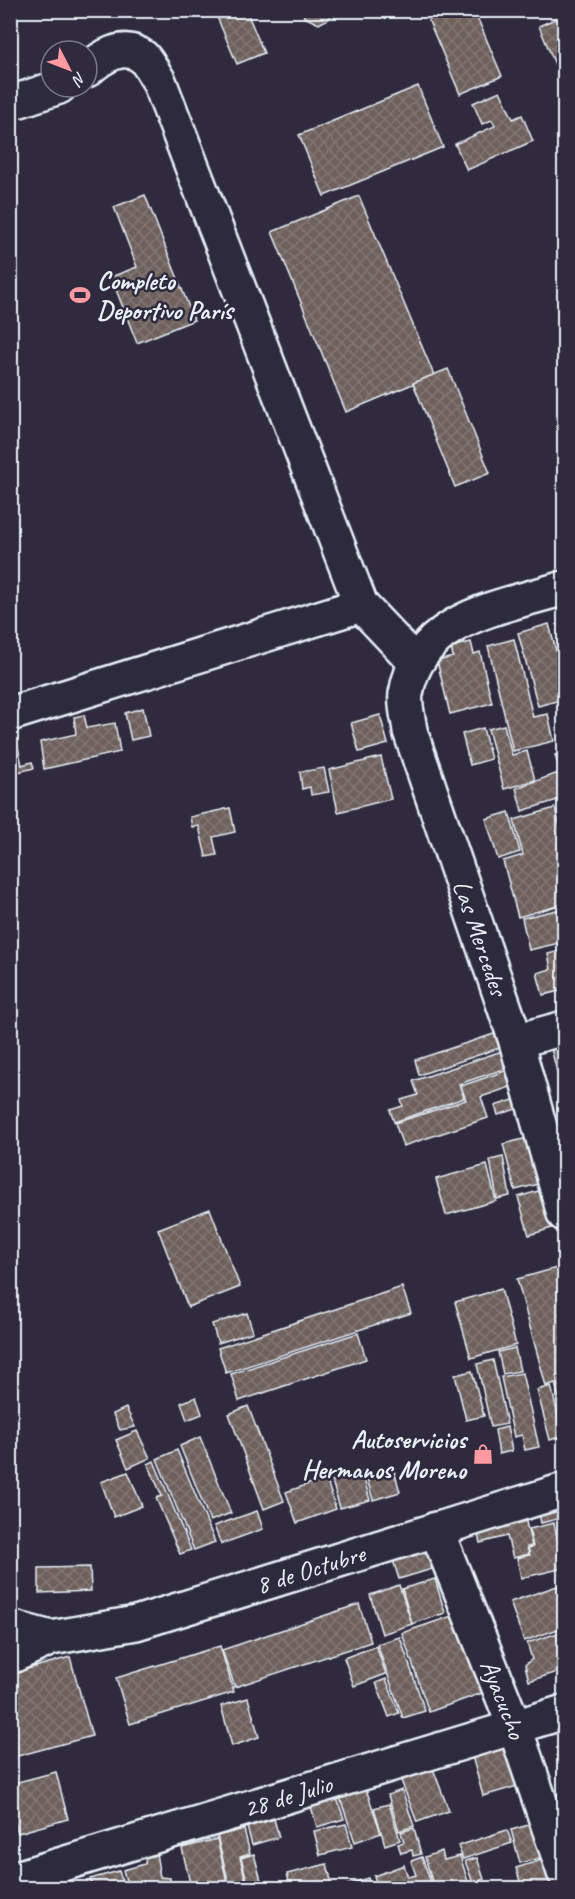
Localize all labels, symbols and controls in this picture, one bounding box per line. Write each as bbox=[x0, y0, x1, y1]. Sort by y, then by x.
north arrow bbox=[39, 39, 99, 99]
text: N bbox=[67, 68, 90, 91]
place label: Completo Deportivo París bbox=[97, 264, 236, 327]
sports icon: Completo Deportivo París bbox=[68, 283, 92, 307]
street label: Las Mercedes bbox=[446, 876, 516, 1002]
place label: Autoservicios Hermanos Moreno bbox=[302, 1423, 469, 1486]
shop icon: Autoservicios Hermanos Moreno bbox=[471, 1442, 495, 1466]
street label: 8 de Octubre bbox=[252, 1536, 370, 1601]
street label: Ayacucho bbox=[473, 1655, 534, 1745]
street label: 28 de Julio bbox=[239, 1766, 337, 1825]

